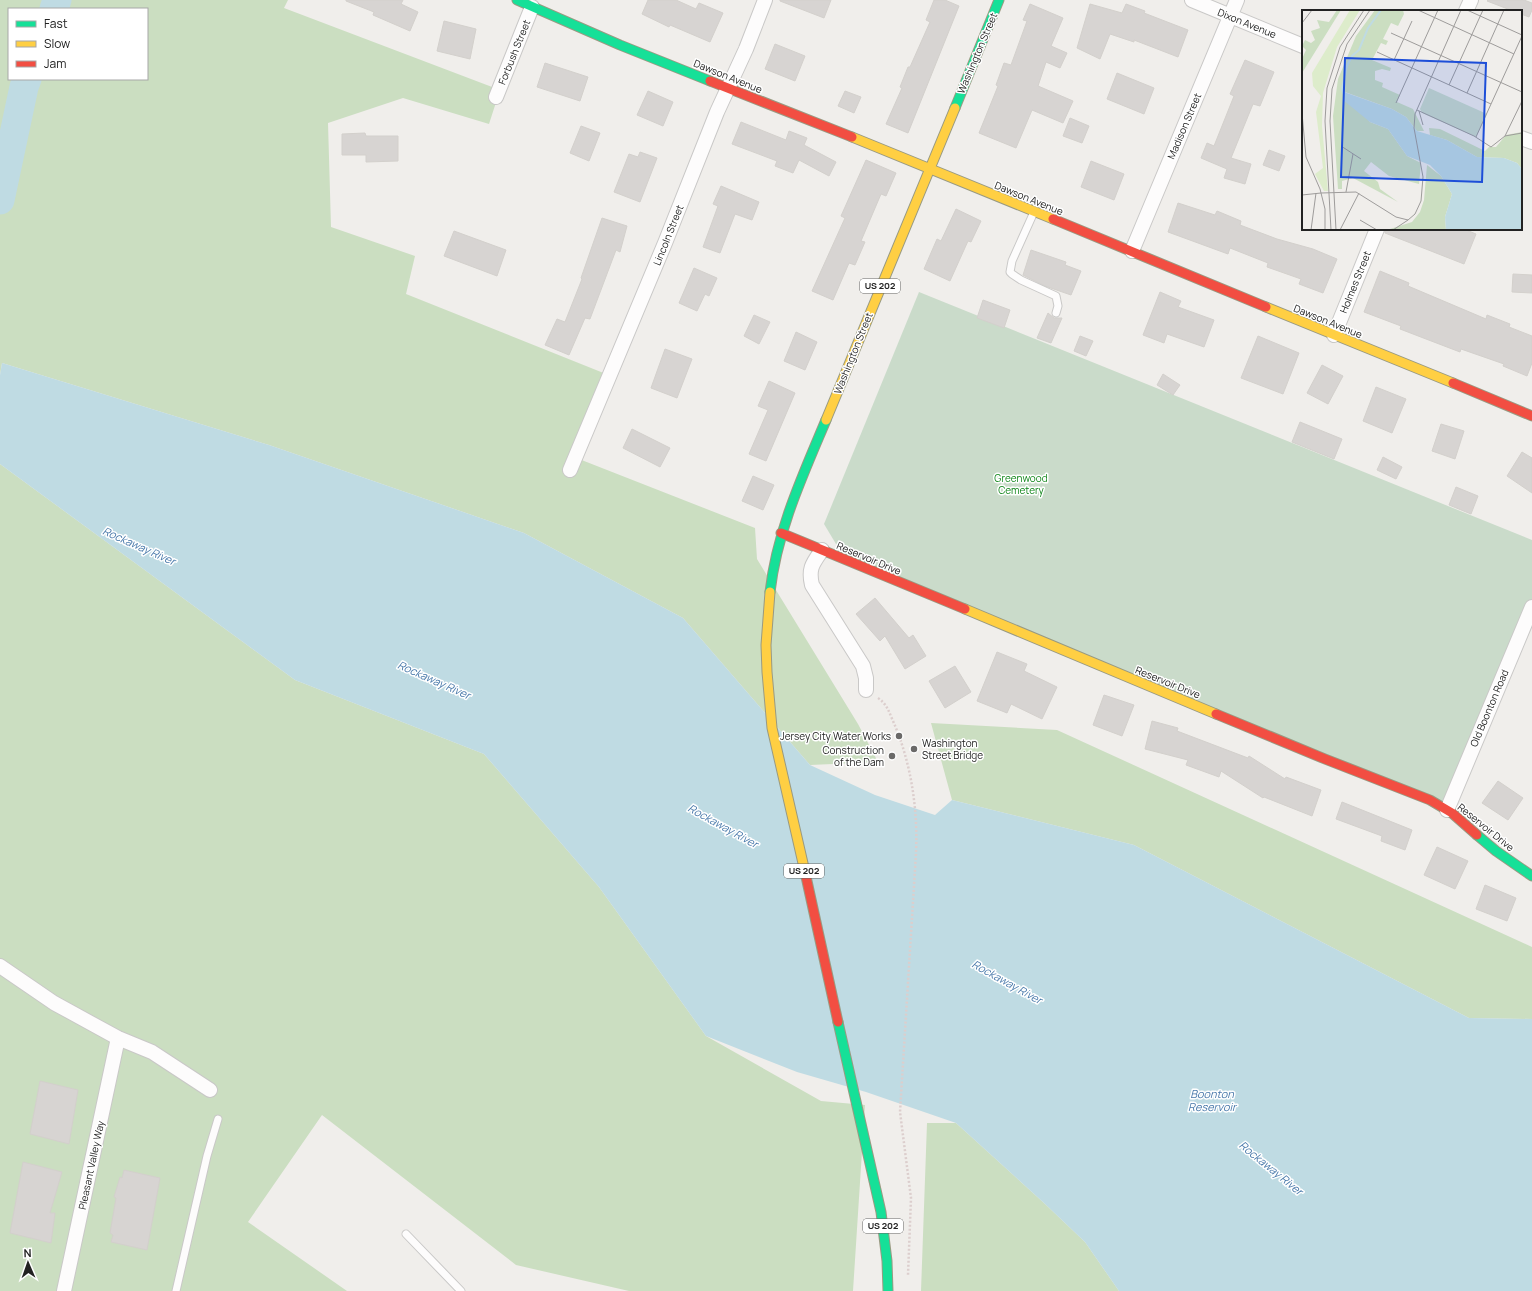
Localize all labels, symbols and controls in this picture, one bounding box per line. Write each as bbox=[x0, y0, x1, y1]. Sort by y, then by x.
street label: Dixon Avenue bbox=[1216, 5, 1279, 41]
legend bbox=[8, 8, 148, 80]
street label: Washington Street bbox=[954, 10, 1000, 96]
inset map bbox=[1302, 10, 1522, 230]
text: Fast bbox=[44, 15, 68, 32]
street label: Forbush Street bbox=[495, 17, 533, 87]
text: Slow bbox=[44, 35, 70, 52]
text: Jam bbox=[44, 55, 66, 72]
street label: Dawson Avenue bbox=[692, 56, 765, 96]
street label: Madison Street bbox=[1164, 91, 1204, 161]
street label: Dawson Avenue bbox=[993, 178, 1066, 218]
street label: Lincoln Street bbox=[649, 203, 687, 267]
street label: Holmes Street bbox=[1336, 249, 1374, 315]
road number: US 202 bbox=[860, 279, 900, 293]
street label: Dawson Avenue bbox=[1292, 301, 1365, 341]
street label: Washington Street bbox=[830, 310, 876, 396]
park label: Greenwood Cemetery bbox=[994, 471, 1048, 497]
water label: Rockaway River bbox=[101, 523, 180, 569]
street label: Reservoir Drive bbox=[835, 538, 904, 578]
water label: Rockaway River bbox=[396, 657, 475, 703]
street label: Reservoir Drive bbox=[1133, 663, 1203, 701]
street label: Old Boonton Road bbox=[1466, 667, 1512, 749]
place label: Jersey City Water Works bbox=[780, 729, 891, 743]
marker: Jersey City Water Works bbox=[894, 731, 904, 741]
place label: Washington Street Bridge bbox=[922, 736, 983, 762]
place label: Construction of the Dam bbox=[822, 743, 884, 769]
marker: Washington Street Bridge bbox=[909, 744, 919, 754]
marker: Construction of the Dam bbox=[887, 751, 897, 761]
water label: Rockaway River bbox=[685, 800, 763, 852]
street label: Reservoir Drive bbox=[1455, 800, 1517, 854]
road number: US 202 bbox=[784, 864, 824, 878]
water label: Rockaway River bbox=[969, 956, 1047, 1008]
water label: Boonton Reservoir bbox=[1188, 1086, 1238, 1114]
street label: Pleasant Valley Way bbox=[75, 1118, 107, 1211]
water label: Rockaway River bbox=[1236, 1137, 1308, 1199]
road number: US 202 bbox=[863, 1219, 903, 1233]
north arrow bbox=[8, 1243, 48, 1283]
text: N bbox=[23, 1245, 32, 1260]

